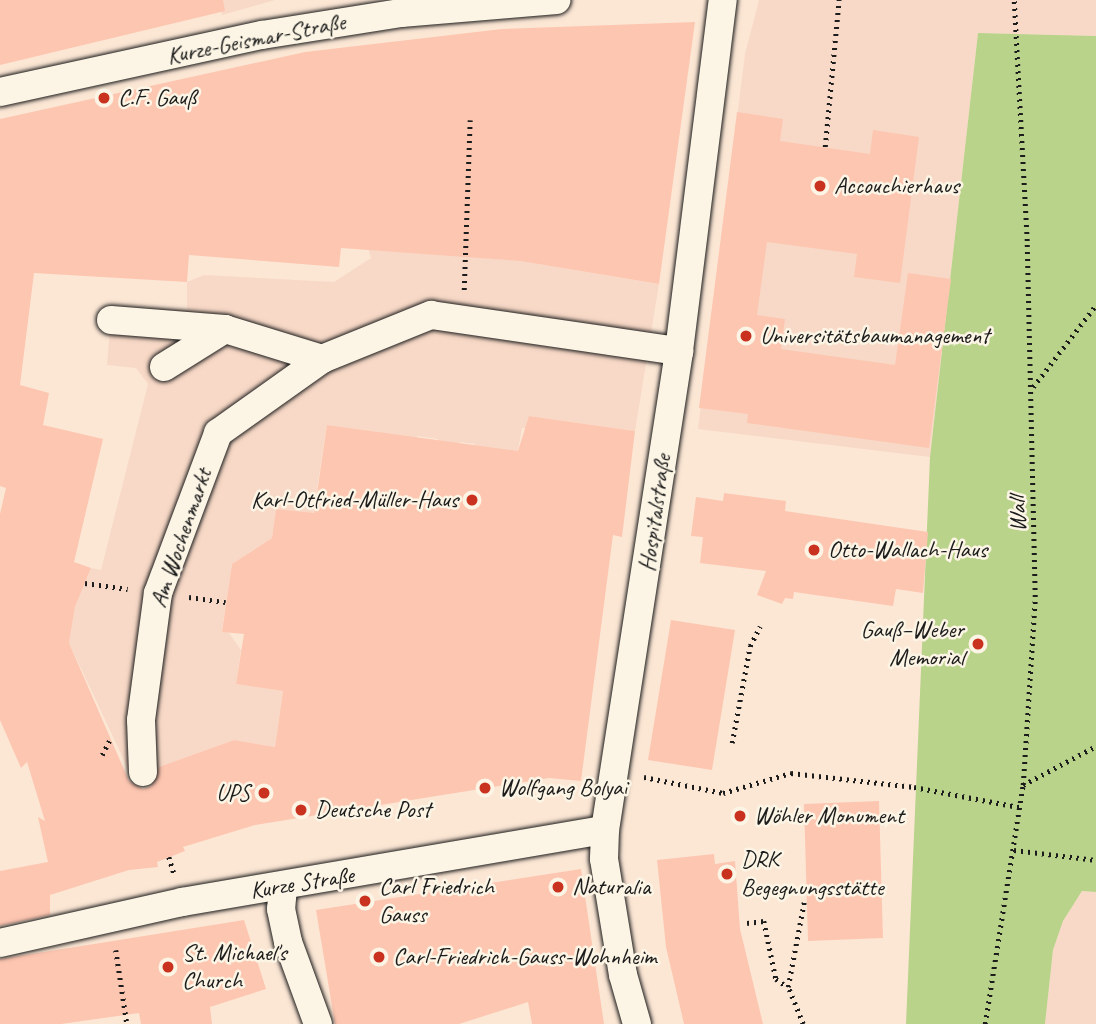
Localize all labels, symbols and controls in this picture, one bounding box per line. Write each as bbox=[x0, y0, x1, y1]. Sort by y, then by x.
street label: Kurze-Geismar-Straße bbox=[164, 8, 348, 70]
place label: C.F. Gauß bbox=[118, 84, 196, 112]
marker: C.F. Gauß bbox=[96, 90, 112, 106]
place label: Accouchierhaus bbox=[834, 172, 959, 200]
marker: Accouchierhaus bbox=[812, 178, 828, 194]
place label: Universitätsbaumanagement bbox=[760, 322, 989, 350]
marker: Universitätsbaumanagement bbox=[738, 328, 754, 344]
street label: Hospitalstraße bbox=[633, 453, 677, 573]
street label: Am Wochenmarkt bbox=[144, 465, 218, 611]
place label: Karl-Otfried-Müller-Haus bbox=[251, 486, 458, 514]
marker: Karl-Otfried-Müller-Haus bbox=[464, 492, 480, 508]
street label: Wall bbox=[1003, 496, 1033, 532]
place label: Otto-Wallach-Haus bbox=[828, 536, 987, 564]
marker: Otto-Wallach-Haus bbox=[806, 542, 822, 558]
place label: Gauß–Weber Memorial bbox=[860, 616, 964, 672]
marker: Gauß–Weber Memorial bbox=[970, 636, 986, 652]
place label: Wolfgang Bolyai bbox=[499, 774, 626, 802]
place label: UPS bbox=[216, 779, 250, 807]
marker: Wolfgang Bolyai bbox=[477, 780, 493, 796]
marker: UPS bbox=[256, 785, 272, 801]
place label: Deutsche Post bbox=[315, 796, 431, 824]
marker: Deutsche Post bbox=[293, 802, 309, 818]
place label: Wöhler Monument bbox=[754, 802, 904, 830]
marker: Wöhler Monument bbox=[732, 808, 748, 824]
place label: DRK Begegnungsstätte bbox=[741, 846, 884, 902]
street label: Kurze Straße bbox=[248, 861, 356, 905]
marker: DRK Begegnungsstätte bbox=[719, 866, 735, 882]
place label: Carl Friedrich Gauss bbox=[379, 873, 493, 929]
place label: Naturalia bbox=[572, 873, 650, 901]
marker: Naturalia bbox=[550, 879, 566, 895]
marker: Carl Friedrich Gauss bbox=[357, 893, 373, 909]
place label: St. Michael's Church bbox=[182, 939, 287, 995]
place label: Carl-Friedrich-Gauss-Wohnheim bbox=[393, 943, 656, 971]
marker: Carl-Friedrich-Gauss-Wohnheim bbox=[371, 949, 387, 965]
marker: St. Michael's Church bbox=[160, 959, 176, 975]

